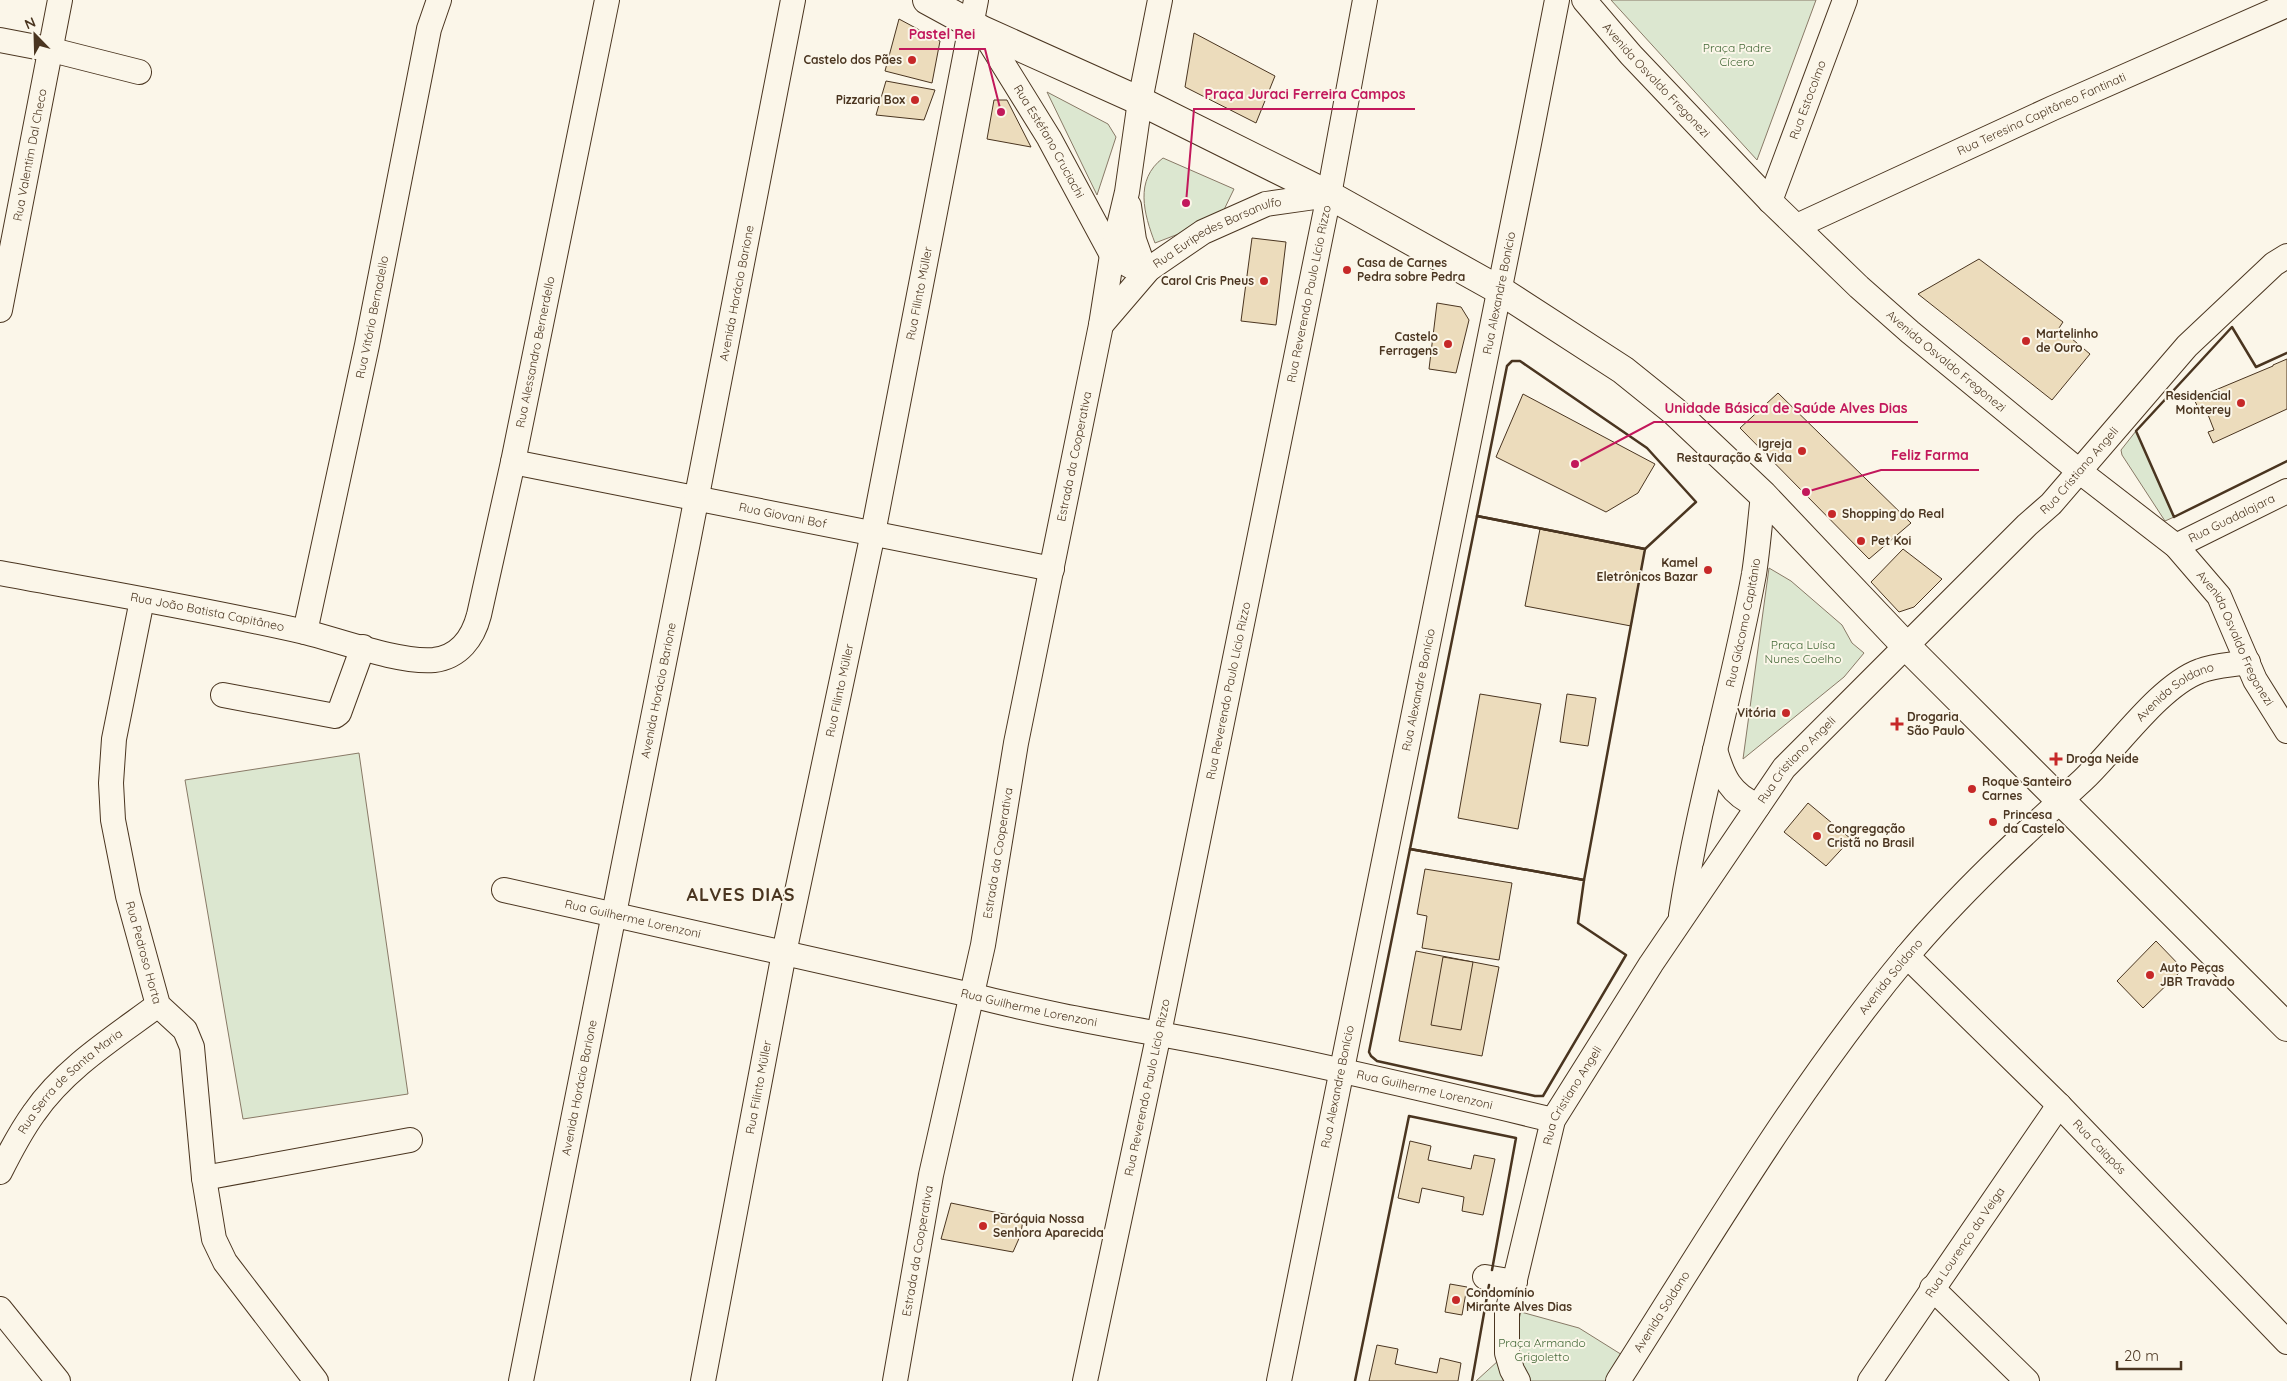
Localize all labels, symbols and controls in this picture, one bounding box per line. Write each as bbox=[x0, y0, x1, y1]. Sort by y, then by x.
north arrow bbox=[10, 10, 60, 60]
text: N bbox=[22, 13, 38, 33]
street label: Avenida Osvaldo Fregonezi bbox=[1600, 19, 1713, 140]
callout: Pastel Rei bbox=[899, 20, 985, 49]
text: Pastel Rei bbox=[909, 25, 975, 43]
park label: Praça Padre Cícero bbox=[1703, 40, 1771, 69]
place label: Castelo dos Pães bbox=[804, 52, 902, 67]
marker: Castelo dos Pães bbox=[906, 54, 918, 66]
street label: Rua Estocolmo bbox=[1786, 58, 1829, 141]
street label: Rua Teresina Capitâneo Fantinati bbox=[1955, 69, 2128, 158]
callout: Praça Juraci Ferreira Campos bbox=[1194, 80, 1415, 109]
street label: Rua Estéfano Cruciachi bbox=[1011, 82, 1088, 201]
text: Praça Juraci Ferreira Campos bbox=[1205, 85, 1406, 103]
street label: Rua Valentim Dal Checo bbox=[9, 87, 50, 222]
place label: Pizzaria Box bbox=[836, 92, 905, 107]
marker: Pizzaria Box bbox=[909, 94, 921, 106]
street label: Rua Euripedes Barsanulfo bbox=[1150, 194, 1282, 271]
street label: Rua Reverendo Paulo Lício Rizzo bbox=[1283, 204, 1334, 384]
street label: Avenida Horácio Barione bbox=[716, 224, 757, 362]
street label: Rua Alexandre Bonício bbox=[1479, 230, 1518, 356]
street label: Rua Filinto Müller bbox=[902, 245, 935, 341]
street label: Rua Vitório Bernadello bbox=[352, 254, 391, 380]
place label: Casa de Carnes Pedra sobre Pedra bbox=[1357, 255, 1465, 284]
marker: Casa de Carnes Pedra sobre Pedra bbox=[1341, 264, 1353, 276]
place label: Carol Cris Pneus bbox=[1161, 273, 1254, 288]
street label: Rua Alessandro Bernerdello bbox=[512, 275, 558, 429]
marker: Carol Cris Pneus bbox=[1258, 275, 1270, 287]
street label: Avenida Osvaldo Fregonezi bbox=[1883, 307, 2009, 415]
place label: Martelinho de Ouro bbox=[2036, 326, 2099, 355]
place label: Castelo Ferragens bbox=[1379, 329, 1439, 358]
marker: Martelinho de Ouro bbox=[2020, 335, 2032, 347]
marker: Castelo Ferragens bbox=[1442, 338, 1454, 350]
place label: Residencial Monterey bbox=[2166, 388, 2231, 417]
street label: Estrada da Cooperativa bbox=[1053, 390, 1094, 523]
callout: Unidade Básica de Saúde Alves Dias bbox=[1654, 393, 1918, 422]
marker: Residencial Monterey bbox=[2235, 397, 2247, 409]
text: Unidade Básica de Saúde Alves Dias bbox=[1664, 399, 1908, 417]
street label: Rua Cristiano Angeli bbox=[2037, 423, 2121, 517]
place label: Igreja Restauração & Vida bbox=[1676, 436, 1792, 465]
callout: Feliz Farma bbox=[1881, 441, 1979, 470]
marker: Igreja Restauração & Vida bbox=[1796, 445, 1808, 457]
text: Feliz Farma bbox=[1891, 446, 1969, 464]
street label: Rua Guadalajara bbox=[2186, 490, 2277, 546]
street label: Rua Giovani Bof bbox=[738, 499, 829, 531]
place label: Shopping do Real bbox=[1842, 506, 1944, 521]
marker: Shopping do Real bbox=[1826, 508, 1838, 520]
place label: Pet Koi bbox=[1871, 533, 1912, 548]
marker: Pet Koi bbox=[1855, 535, 1867, 547]
place label: Kamel Eletrônicos Bazar bbox=[1597, 555, 1698, 584]
street label: Rua Giácomo Capitânio bbox=[1722, 557, 1763, 689]
marker: Kamel Eletrônicos Bazar bbox=[1702, 564, 1714, 576]
street label: Avenida Osvaldo Fregonezi bbox=[2194, 568, 2277, 708]
street label: Rua João Batista Capitâneo bbox=[129, 589, 286, 634]
street label: Rua Reverendo Paulo Lício Rizzo bbox=[1203, 601, 1253, 781]
street label: Avenida Horácio Barione bbox=[637, 621, 679, 760]
street label: Rua Alexandre Bonício bbox=[1398, 627, 1438, 752]
park label: Praça Luísa Nunes Coelho bbox=[1765, 637, 1841, 666]
street label: Rua Filinto Müller bbox=[822, 642, 856, 738]
street label: Avenida Soldano bbox=[2133, 659, 2215, 724]
place label: Vitória bbox=[1737, 705, 1776, 720]
marker: Vitória bbox=[1780, 707, 1792, 719]
place label: Drogaria São Paulo bbox=[1907, 709, 1965, 738]
street label: Rua Cristiano Angeli bbox=[1754, 713, 1838, 806]
marker: Drogaria São Paulo bbox=[1891, 718, 1903, 730]
place label: Droga Neide bbox=[2066, 751, 2139, 766]
marker: Droga Neide bbox=[2050, 753, 2062, 765]
place label: Roque Santeiro Carnes bbox=[1982, 774, 2072, 803]
marker: Roque Santeiro Carnes bbox=[1966, 783, 1978, 795]
street label: Estrada da Cooperativa bbox=[979, 787, 1016, 920]
place label: Princesa da Castelo bbox=[2003, 807, 2065, 836]
marker: Princesa da Castelo bbox=[1987, 816, 1999, 828]
place label: Congregação Cristã no Brasil bbox=[1827, 821, 1914, 850]
marker: Congregação Cristã no Brasil bbox=[1811, 830, 1823, 842]
district label: ALVES DIAS bbox=[686, 883, 796, 906]
street label: Rua Guilherme Lorenzoni bbox=[563, 896, 702, 941]
street label: Rua Pedroso Horta bbox=[123, 899, 165, 1005]
street label: Avenida Soldano bbox=[1855, 935, 1925, 1017]
place label: Auto Peças JBR Travado bbox=[2160, 960, 2235, 989]
marker: Auto Peças JBR Travado bbox=[2144, 969, 2156, 981]
street label: Rua Guilherme Lorenzoni bbox=[959, 985, 1098, 1029]
street label: Rua Reverendo Paulo Lício Rizzo bbox=[1121, 997, 1173, 1177]
street label: Avenida Horácio Barione bbox=[558, 1018, 600, 1157]
street label: Rua Alexandre Bonício bbox=[1317, 1024, 1357, 1149]
street label: Rua Serra de Santa Maria bbox=[14, 1025, 125, 1137]
street label: Rua Filinto Müller bbox=[742, 1039, 774, 1135]
street label: Rua Cristiano Angeli bbox=[1539, 1043, 1605, 1146]
street label: Rua Guilherme Lorenzoni bbox=[1355, 1066, 1494, 1112]
street label: Rua Caiapós bbox=[2070, 1116, 2130, 1177]
street label: Estrada da Cooperativa bbox=[898, 1184, 936, 1317]
street label: Rua Lourenço da Veiga bbox=[1922, 1184, 2007, 1300]
place label: Paróquia Nossa Senhora Aparecida bbox=[993, 1211, 1104, 1240]
marker: Paróquia Nossa Senhora Aparecida bbox=[977, 1220, 989, 1232]
street label: Avenida Soldano bbox=[1630, 1268, 1693, 1355]
place label: Condomínio Mirante Alves Dias bbox=[1466, 1285, 1572, 1314]
marker: Condomínio Mirante Alves Dias bbox=[1450, 1294, 1462, 1306]
park label: Praça Armando Grigoletto bbox=[1498, 1335, 1586, 1364]
scale bar bbox=[2117, 1338, 2181, 1370]
text: 20 m bbox=[2124, 1346, 2159, 1365]

